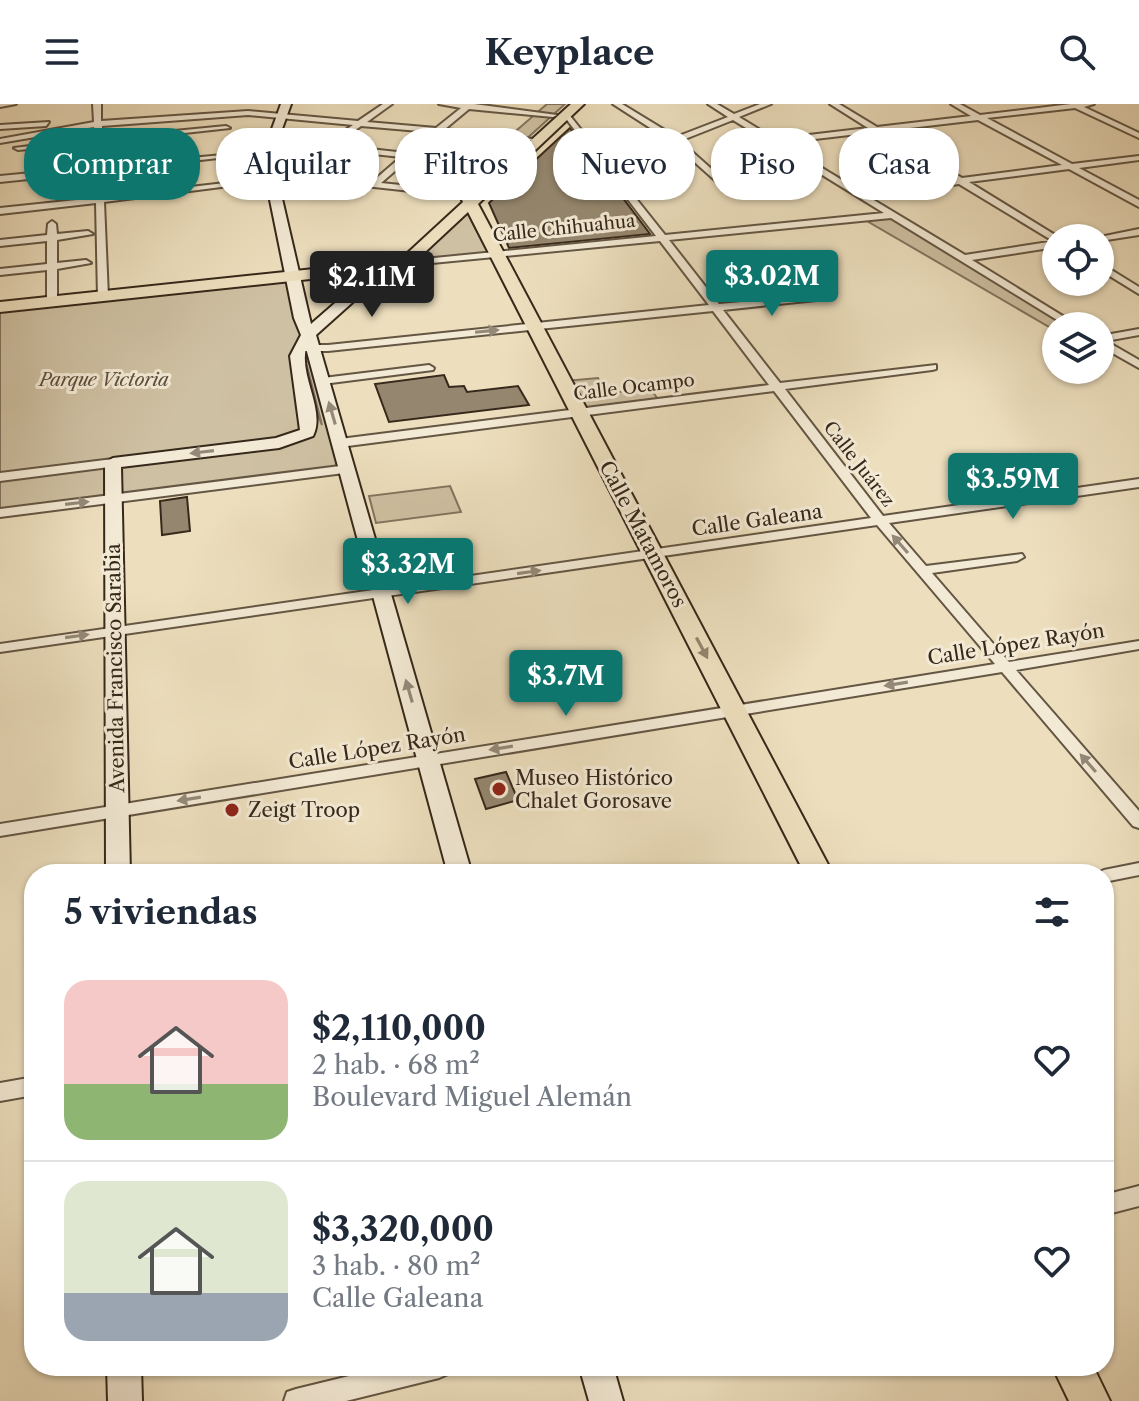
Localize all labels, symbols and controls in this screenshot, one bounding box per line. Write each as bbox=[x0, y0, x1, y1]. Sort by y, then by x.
icon: menu bbox=[40, 30, 84, 74]
text: Keyplace bbox=[485, 30, 654, 74]
icon: search bbox=[1055, 30, 1099, 74]
chip: Comprar bbox=[24, 128, 200, 200]
chip: Alquilar bbox=[216, 128, 379, 200]
chip: Filtros bbox=[395, 128, 537, 200]
chip: Nuevo bbox=[553, 128, 695, 200]
chip: Piso bbox=[711, 128, 823, 200]
chip: Casa bbox=[839, 128, 959, 200]
street label: Calle Chihuahua bbox=[492, 210, 637, 246]
map controls bbox=[1042, 224, 1114, 384]
button: locate bbox=[1042, 224, 1114, 296]
pin: $3.02M bbox=[707, 250, 837, 318]
pin: $2.11M bbox=[307, 251, 437, 319]
text: $3.02M bbox=[724, 260, 820, 292]
text: $2.11M bbox=[328, 261, 416, 293]
button: layers bbox=[1042, 312, 1114, 384]
one-way arrow bbox=[475, 324, 500, 337]
park label: Parque Victoria bbox=[37, 369, 169, 391]
street label: Calle Ocampo bbox=[572, 369, 696, 405]
one-way arrow bbox=[325, 401, 338, 425]
street label: Calle Juárez bbox=[819, 417, 899, 511]
one-way arrow bbox=[189, 446, 214, 459]
pin: $3.59M bbox=[948, 453, 1078, 521]
street label: Calle Matamoros bbox=[594, 457, 692, 611]
text: $3.59M bbox=[966, 463, 1060, 495]
one-way arrow bbox=[65, 496, 90, 509]
street label: Calle Galeana bbox=[690, 499, 824, 541]
one-way arrow bbox=[892, 535, 909, 555]
pin: $3.32M bbox=[343, 538, 473, 606]
street label: Avenida Francisco Sarabia bbox=[101, 543, 129, 794]
text: $3.32M bbox=[361, 548, 455, 580]
one-way arrow bbox=[517, 565, 542, 578]
street label: Calle López Rayón bbox=[926, 618, 1107, 670]
one-way arrow bbox=[65, 629, 90, 642]
one-way arrow bbox=[696, 636, 709, 659]
pin: $3.7M bbox=[510, 650, 622, 718]
text: $3.7M bbox=[527, 660, 605, 692]
one-way arrow bbox=[402, 678, 415, 702]
one-way arrow bbox=[883, 678, 908, 691]
street label: Calle López Rayón bbox=[287, 722, 468, 774]
one-way arrow bbox=[489, 743, 514, 755]
one-way arrow bbox=[1080, 753, 1097, 773]
place label: Museo Histórico Chalet Gorosave bbox=[515, 766, 673, 813]
marker: Museo Histórico Chalet Gorosave bbox=[490, 780, 508, 798]
one-way arrow bbox=[177, 793, 202, 806]
place label: Zeigt Troop bbox=[248, 798, 360, 822]
marker: Zeigt Troop bbox=[223, 801, 241, 819]
icon: filters bbox=[1030, 890, 1074, 934]
text: 5 viviendas bbox=[64, 891, 258, 933]
text: $2,110,000 bbox=[312, 1007, 486, 1049]
icon: home bbox=[128, 1012, 224, 1108]
icon: heart bbox=[1030, 1038, 1074, 1082]
text: 2 hab. · 68 m² bbox=[312, 1049, 480, 1081]
text: Boulevard Miguel Alemán bbox=[312, 1081, 632, 1113]
text: $3,320,000 bbox=[312, 1208, 494, 1250]
icon: home bbox=[128, 1213, 224, 1309]
icon: heart bbox=[1030, 1239, 1074, 1283]
text: 3 hab. · 80 m² bbox=[312, 1250, 481, 1282]
text: Calle Galeana bbox=[312, 1282, 483, 1314]

